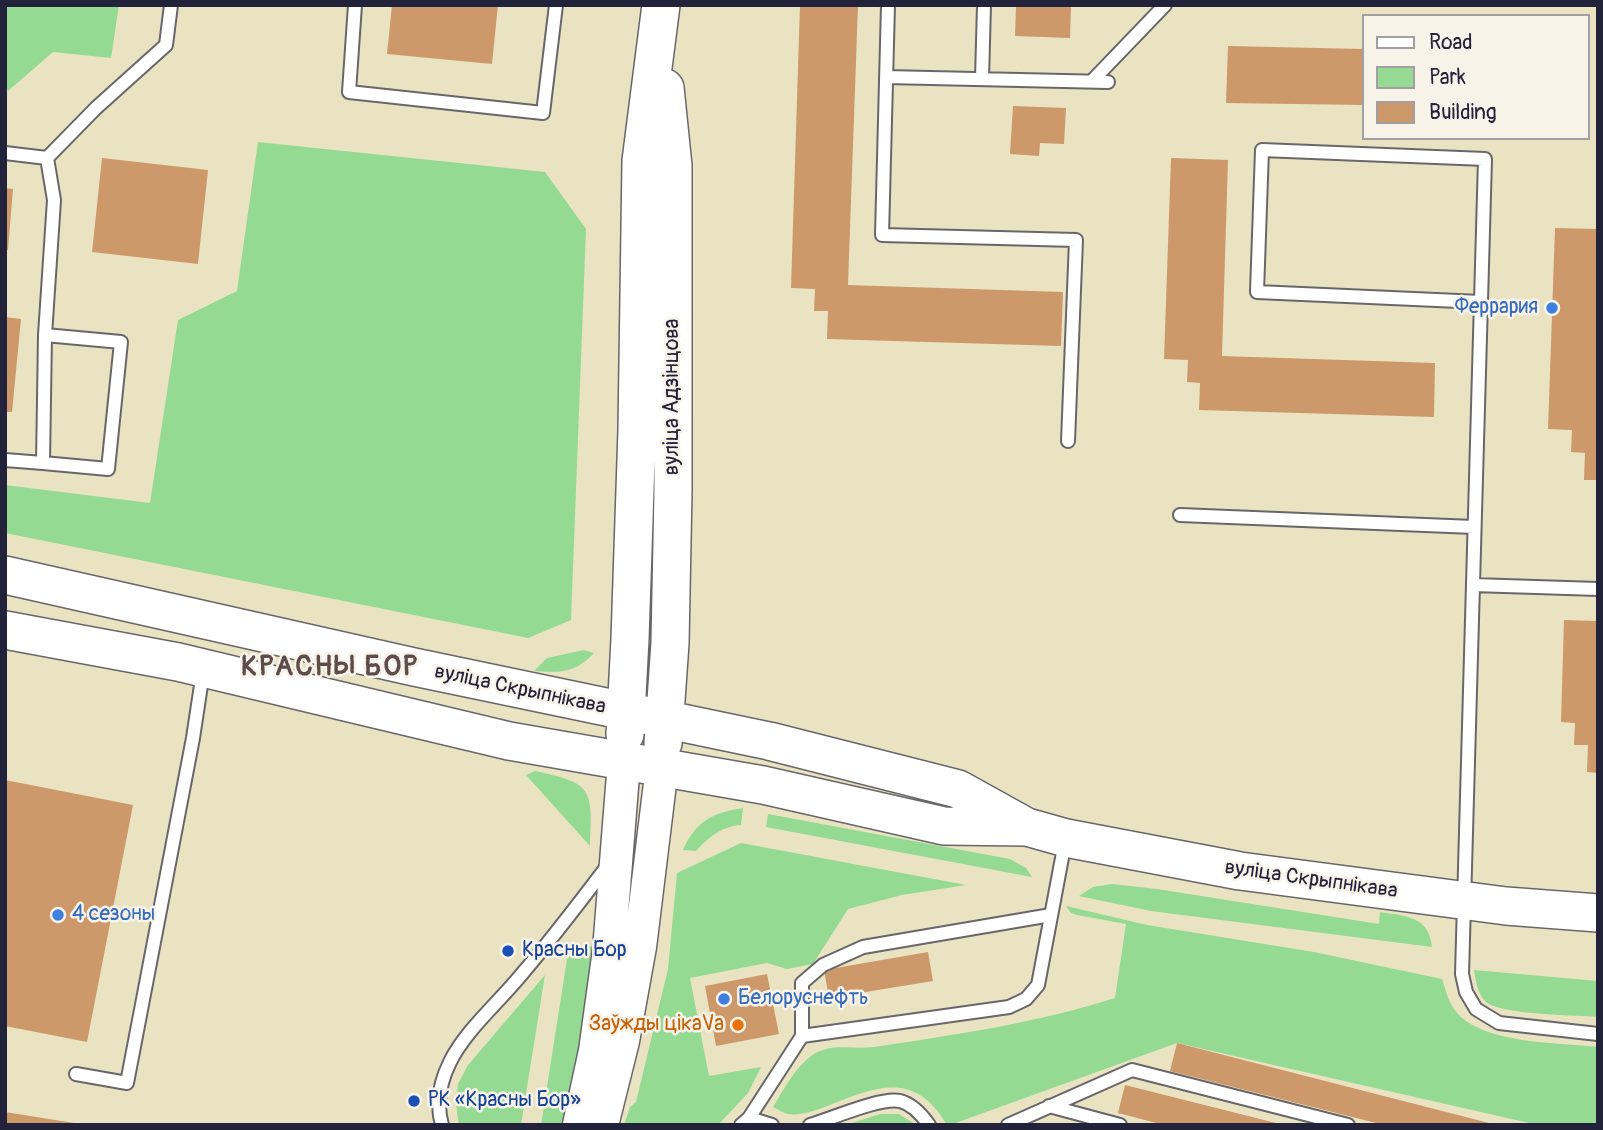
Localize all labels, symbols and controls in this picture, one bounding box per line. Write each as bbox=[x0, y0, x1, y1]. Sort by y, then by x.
legend bbox=[1362, 14, 1589, 140]
text: Road bbox=[1429, 29, 1473, 56]
text: Park bbox=[1429, 64, 1466, 91]
text: Building bbox=[1429, 99, 1496, 126]
place label: Феррария bbox=[1455, 295, 1538, 321]
marker: Феррария bbox=[1544, 300, 1560, 316]
street label: вуліца Адзінцова bbox=[660, 319, 686, 475]
district label: КРАСНЫ БОР bbox=[242, 651, 418, 685]
street label: вуліца Скрыпнікава bbox=[432, 660, 608, 720]
street label: вуліца Скрыпнікава bbox=[1223, 855, 1399, 905]
place label: 4 сезоны bbox=[72, 902, 155, 928]
marker: 4 сезоны bbox=[50, 907, 66, 923]
place label: Красны Бор bbox=[522, 938, 627, 964]
marker: Красны Бор bbox=[500, 943, 516, 959]
place label: Белоруснефть bbox=[738, 986, 869, 1012]
marker: Белоруснефть bbox=[716, 991, 732, 1007]
place label: Заўжды цікаVа bbox=[589, 1012, 724, 1038]
marker: Заўжды цікаVа bbox=[730, 1017, 746, 1033]
place label: РК «Красны Бор» bbox=[428, 1088, 581, 1114]
marker: РК «Красны Бор» bbox=[406, 1093, 422, 1109]

